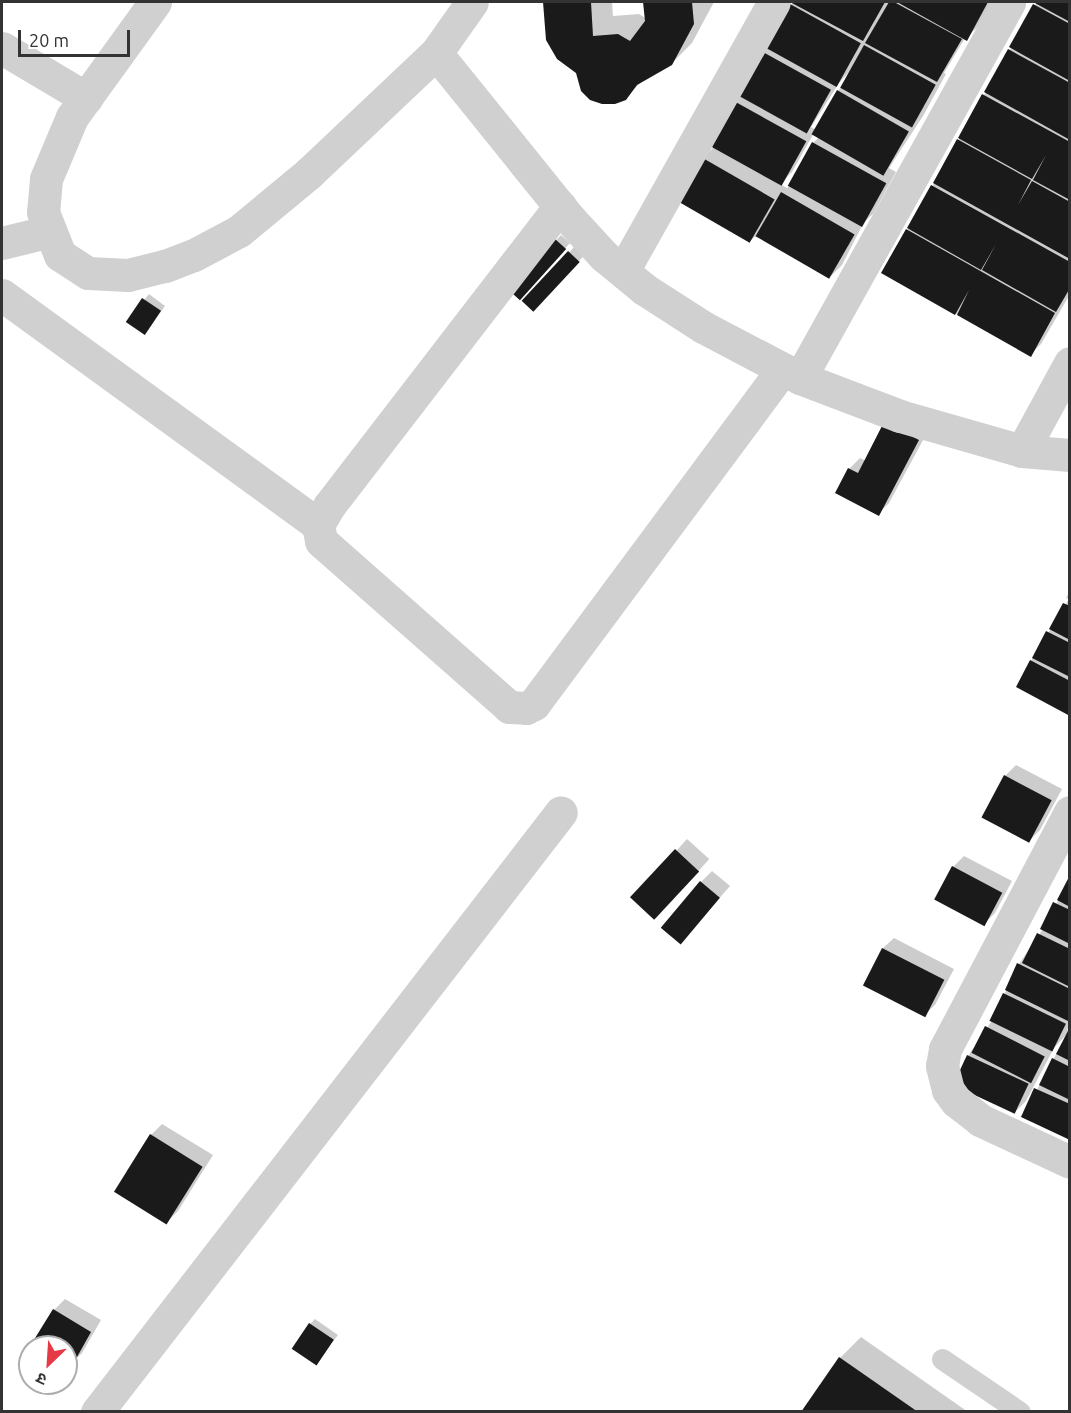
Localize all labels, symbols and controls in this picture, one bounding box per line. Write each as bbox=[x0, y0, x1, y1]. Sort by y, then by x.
scale bar bbox=[21, 18, 134, 56]
text: 20 m bbox=[29, 30, 69, 50]
north arrow bbox=[18, 1335, 78, 1395]
text: उ bbox=[33, 1369, 49, 1390]

